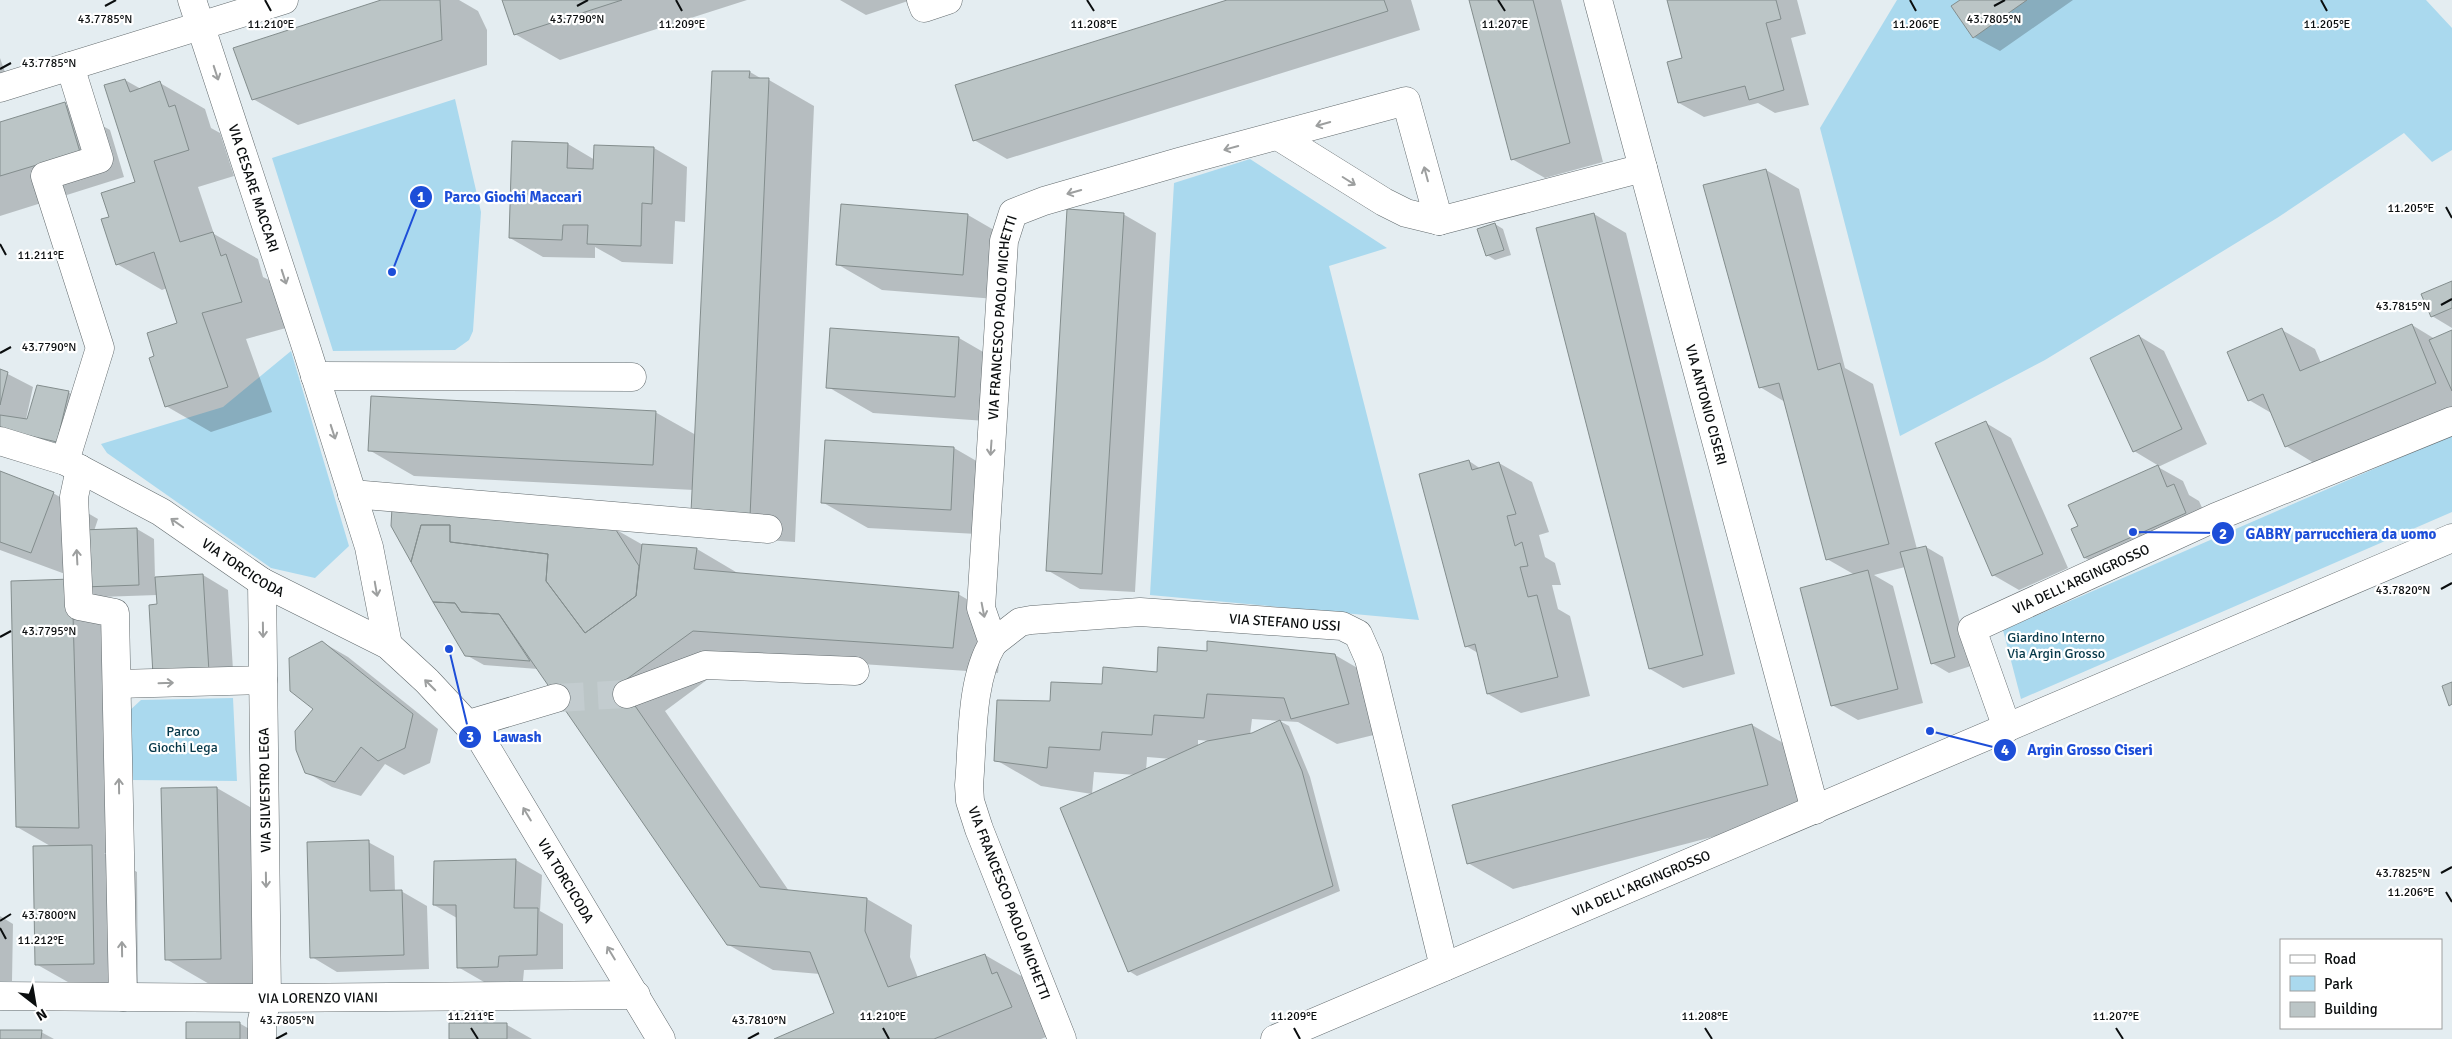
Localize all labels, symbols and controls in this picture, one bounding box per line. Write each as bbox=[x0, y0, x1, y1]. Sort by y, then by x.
text: 43.7785°N bbox=[78, 12, 132, 27]
text: 43.7790°N bbox=[550, 12, 604, 27]
text: 43.7805°N bbox=[1967, 12, 2021, 27]
text: 11.210°E bbox=[248, 17, 295, 32]
text: 11.209°E bbox=[659, 17, 706, 32]
text: 11.208°E bbox=[1071, 17, 1118, 32]
text: 11.207°E bbox=[1482, 17, 1529, 32]
text: 11.206°E bbox=[1893, 17, 1940, 32]
text: 11.205°E bbox=[2304, 17, 2351, 32]
text: 43.7785°N bbox=[22, 56, 76, 71]
one-way arrow bbox=[212, 65, 222, 81]
one-way arrow bbox=[1316, 120, 1332, 129]
street label: VIA CESARE MACCARI bbox=[225, 122, 283, 254]
one-way arrow bbox=[1223, 144, 1239, 153]
one-way arrow bbox=[1421, 167, 1431, 183]
one-way arrow bbox=[1342, 176, 1356, 186]
callout: Parco Giochi Maccari bbox=[409, 182, 592, 212]
one-way arrow bbox=[1067, 187, 1083, 197]
text: 1 bbox=[417, 188, 425, 206]
text: Parco Giochi Maccari bbox=[444, 188, 582, 206]
text: 11.205°E bbox=[2388, 201, 2435, 216]
street label: VIA FRANCESCO PAOLO MICHETTI bbox=[984, 213, 1020, 420]
text: 11.211°E bbox=[18, 248, 65, 263]
one-way arrow bbox=[279, 269, 289, 285]
text: 43.7815°N bbox=[2376, 299, 2430, 314]
text: 43.7790°N bbox=[22, 340, 76, 355]
street label: VIA ANTONIO CISERI bbox=[1682, 342, 1731, 467]
one-way arrow bbox=[328, 424, 338, 440]
one-way arrow bbox=[986, 440, 996, 456]
one-way arrow bbox=[170, 518, 184, 528]
callout: GABRY parrucchiera da uomo bbox=[2211, 518, 2447, 548]
text: 2 bbox=[2219, 525, 2227, 543]
text: GABRY parrucchiera da uomo bbox=[2246, 525, 2437, 543]
street label: VIA TORCICODA bbox=[199, 534, 288, 601]
street label: VIA DELL'ARGINGROSSO bbox=[2010, 540, 2152, 618]
one-way arrow bbox=[72, 549, 82, 566]
one-way arrow bbox=[372, 580, 382, 596]
text: 43.7820°N bbox=[2376, 583, 2430, 598]
one-way arrow bbox=[979, 602, 989, 618]
street label: VIA STEFANO USSI bbox=[1229, 610, 1341, 634]
one-way arrow bbox=[258, 622, 268, 638]
text: 43.7795°N bbox=[22, 624, 76, 639]
park label: Giardino Interno Via Argin Grosso bbox=[2007, 629, 2105, 662]
one-way arrow bbox=[157, 678, 173, 687]
one-way arrow bbox=[424, 679, 436, 691]
callout: Lawash bbox=[458, 722, 552, 752]
park label: Parco Giochi Lega bbox=[148, 723, 218, 756]
street label: VIA SILVESTRO LEGA bbox=[255, 727, 275, 853]
text: 3 bbox=[466, 728, 474, 746]
text: Lawash bbox=[492, 728, 542, 746]
callout: Argin Grosso Ciseri bbox=[1992, 735, 2163, 765]
text: 4 bbox=[2001, 741, 2009, 759]
text: Argin Grosso Ciseri bbox=[2027, 741, 2153, 759]
one-way arrow bbox=[114, 779, 124, 795]
street label: VIA FRANCESCO PAOLO MICHETTI bbox=[964, 804, 1054, 1002]
one-way arrow bbox=[522, 808, 532, 822]
street label: VIA TORCICODA bbox=[534, 835, 598, 926]
street label: VIA DELL'ARGINGROSSO bbox=[1569, 846, 1713, 920]
text: 43.7825°N bbox=[2376, 866, 2430, 881]
one-way arrow bbox=[261, 872, 271, 888]
text: 11.206°E bbox=[2388, 885, 2435, 900]
text: 43.7800°N bbox=[22, 908, 76, 923]
text: 11.212°E bbox=[18, 933, 65, 948]
legend bbox=[2280, 939, 2442, 1029]
one-way arrow bbox=[117, 941, 127, 957]
one-way arrow bbox=[605, 947, 615, 961]
text: Road bbox=[2324, 950, 2356, 968]
text: Park bbox=[2324, 975, 2353, 993]
north arrow bbox=[10, 979, 60, 1029]
street label: VIA LORENZO VIANI bbox=[258, 989, 378, 1007]
text: Building bbox=[2324, 1000, 2378, 1018]
text: N bbox=[33, 1005, 50, 1025]
text: 11.211°E bbox=[448, 1009, 495, 1024]
text: 11.210°E bbox=[860, 1009, 907, 1024]
text: 11.209°E bbox=[1271, 1009, 1318, 1024]
text: 11.208°E bbox=[1682, 1009, 1729, 1024]
text: 11.207°E bbox=[2093, 1009, 2140, 1024]
text: 43.7805°N bbox=[260, 1013, 314, 1028]
text: 43.7810°N bbox=[732, 1013, 786, 1028]

